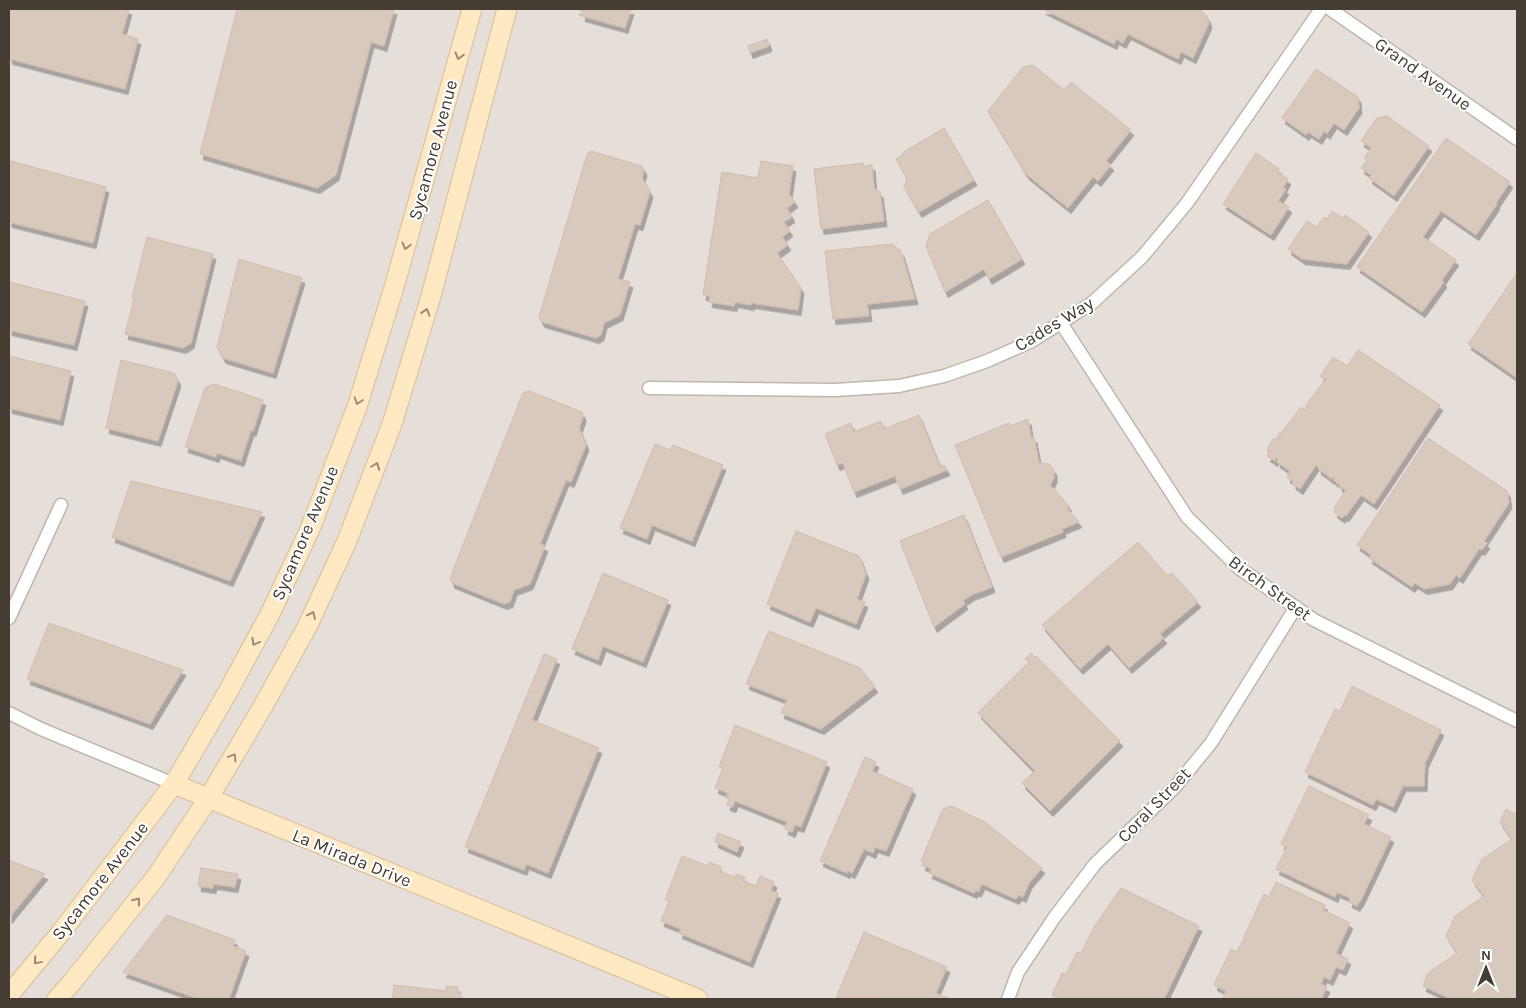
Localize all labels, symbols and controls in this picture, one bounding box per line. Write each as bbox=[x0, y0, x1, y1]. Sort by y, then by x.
street label: Grand Avenue bbox=[1370, 33, 1476, 115]
one-way arrow bbox=[454, 51, 464, 59]
street label: Sycamore Avenue bbox=[404, 77, 462, 223]
one-way arrow bbox=[401, 242, 412, 251]
street label: Cades Way bbox=[1010, 291, 1098, 356]
one-way arrow bbox=[421, 308, 431, 316]
one-way arrow bbox=[354, 397, 364, 405]
street label: Sycamore Avenue bbox=[267, 462, 343, 604]
one-way arrow bbox=[370, 462, 380, 471]
street label: Birch Street bbox=[1224, 551, 1316, 626]
one-way arrow bbox=[306, 611, 316, 620]
one-way arrow bbox=[251, 637, 261, 646]
one-way arrow bbox=[227, 754, 237, 763]
street label: Coral Street bbox=[1113, 763, 1195, 847]
street label: Sycamore Avenue bbox=[47, 817, 153, 945]
street label: La Mirada Drive bbox=[289, 824, 415, 892]
one-way arrow bbox=[132, 897, 141, 906]
north arrow bbox=[1461, 943, 1511, 993]
text: N bbox=[1481, 947, 1491, 964]
one-way arrow bbox=[34, 955, 42, 964]

